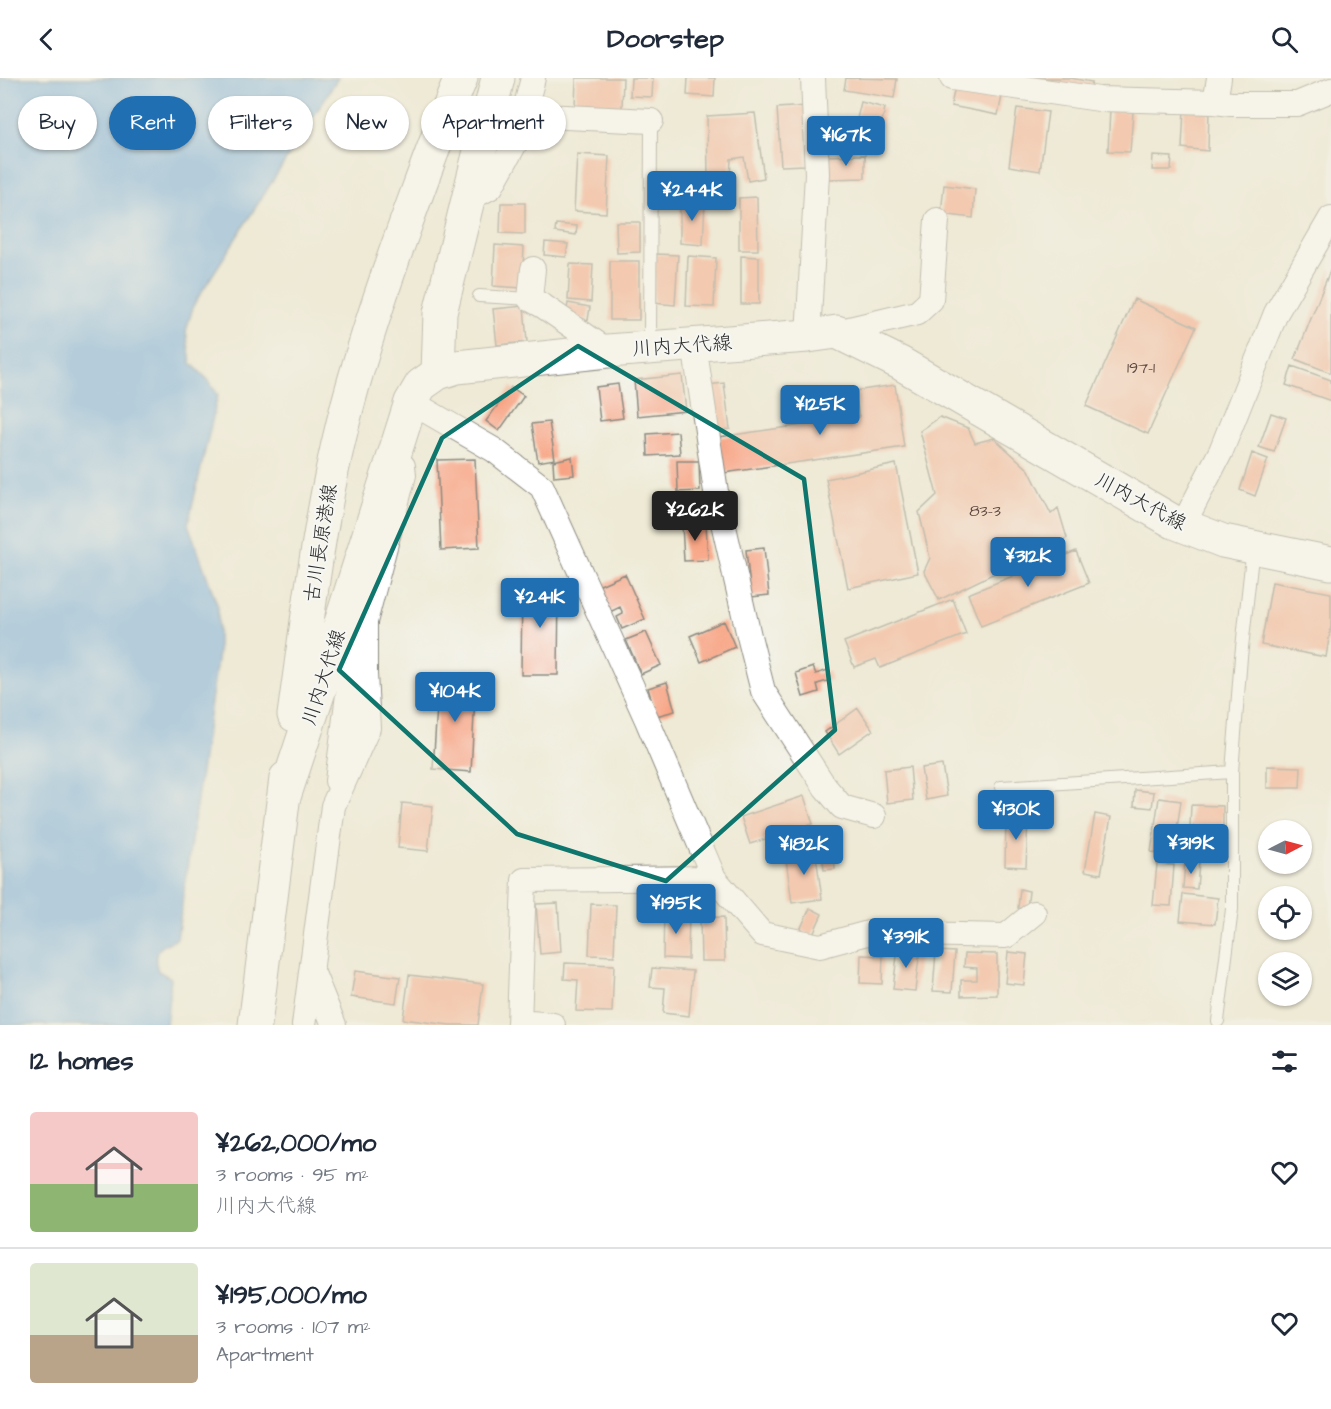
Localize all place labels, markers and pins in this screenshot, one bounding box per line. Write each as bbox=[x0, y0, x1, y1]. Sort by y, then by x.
pin: ¥167K bbox=[804, 116, 888, 167]
pin: ¥244K bbox=[650, 171, 734, 222]
pin: ¥125K bbox=[778, 385, 862, 436]
pin: ¥262K bbox=[653, 491, 737, 542]
pin: ¥312K bbox=[986, 537, 1070, 588]
pin: ¥241K bbox=[498, 578, 582, 629]
pin: ¥104K bbox=[413, 672, 497, 723]
pin: ¥130K bbox=[974, 790, 1058, 841]
pin: ¥319K bbox=[1149, 824, 1233, 875]
pin: ¥182K bbox=[762, 825, 846, 876]
pin: ¥195K bbox=[634, 884, 718, 935]
pin: ¥391K bbox=[864, 918, 948, 969]

